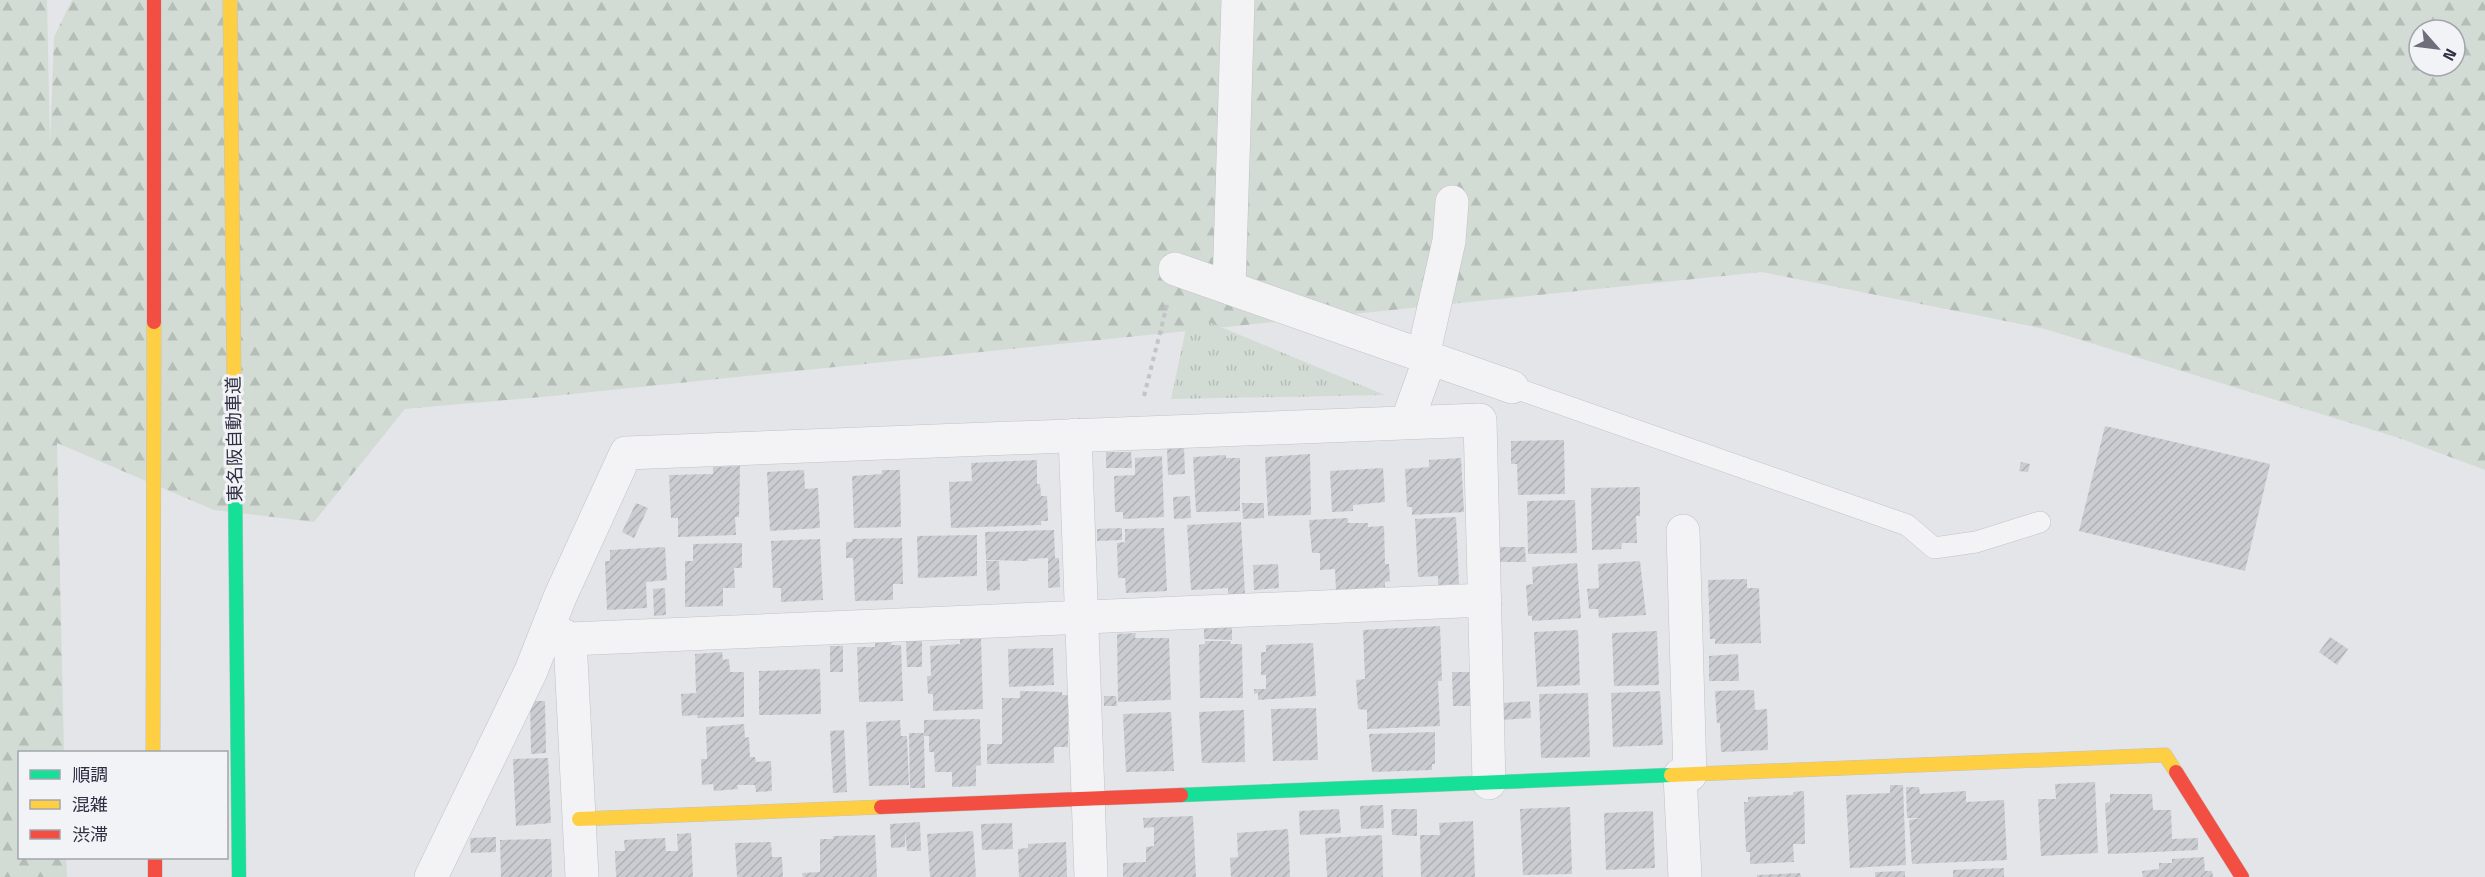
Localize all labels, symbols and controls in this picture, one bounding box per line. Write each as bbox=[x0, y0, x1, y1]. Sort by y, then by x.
north arrow bbox=[2407, 18, 2467, 78]
text: N bbox=[2437, 45, 2463, 66]
street label: 東名阪自動車道 bbox=[219, 376, 249, 502]
legend bbox=[18, 751, 228, 859]
text: 順調 bbox=[72, 761, 108, 788]
text: 混雑 bbox=[72, 791, 108, 818]
text: 渋滞 bbox=[72, 821, 108, 848]

